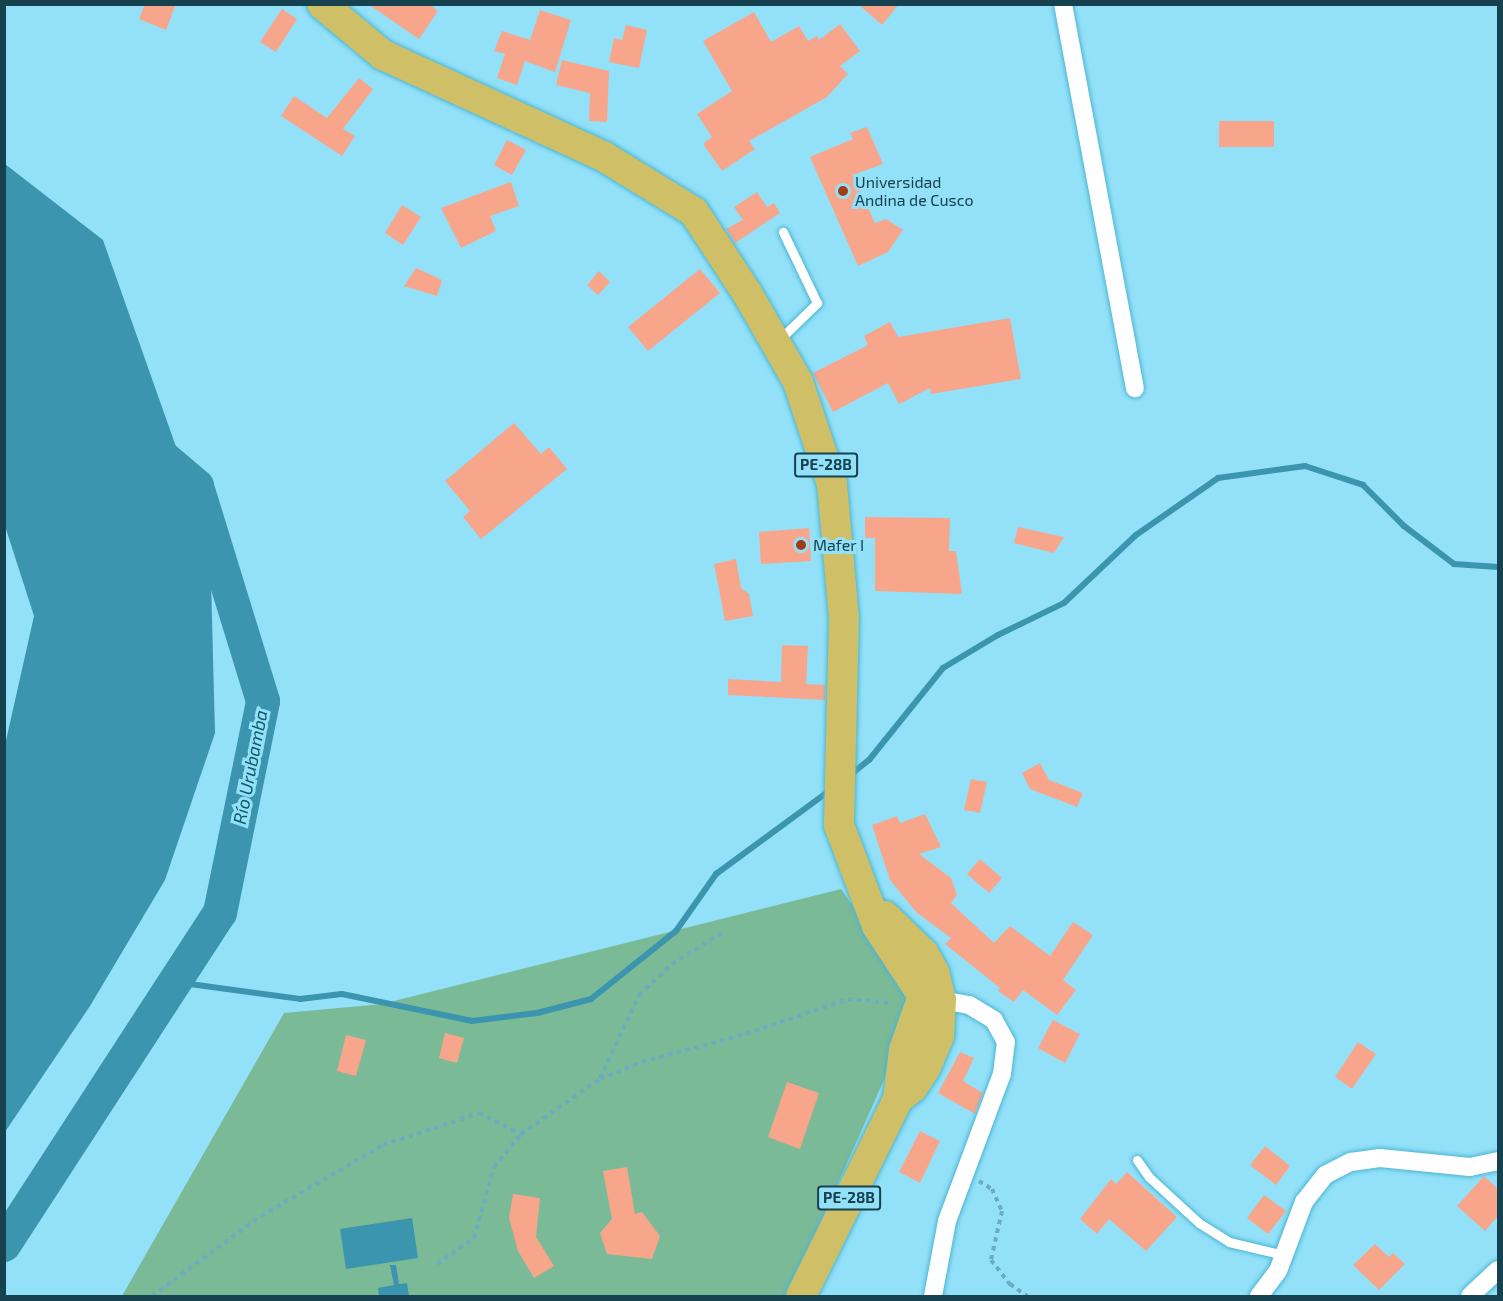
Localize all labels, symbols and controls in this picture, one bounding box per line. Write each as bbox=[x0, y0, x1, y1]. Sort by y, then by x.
place label: Universidad Andina de Cusco bbox=[855, 172, 974, 210]
marker: Universidad Andina de Cusco bbox=[836, 184, 850, 198]
road number: PE-28B bbox=[793, 453, 859, 477]
place label: Mafer I bbox=[813, 535, 865, 555]
marker: Mafer I bbox=[794, 538, 808, 552]
water label: Río Urubamba bbox=[228, 708, 272, 826]
road number: PE-28B bbox=[816, 1186, 882, 1210]

